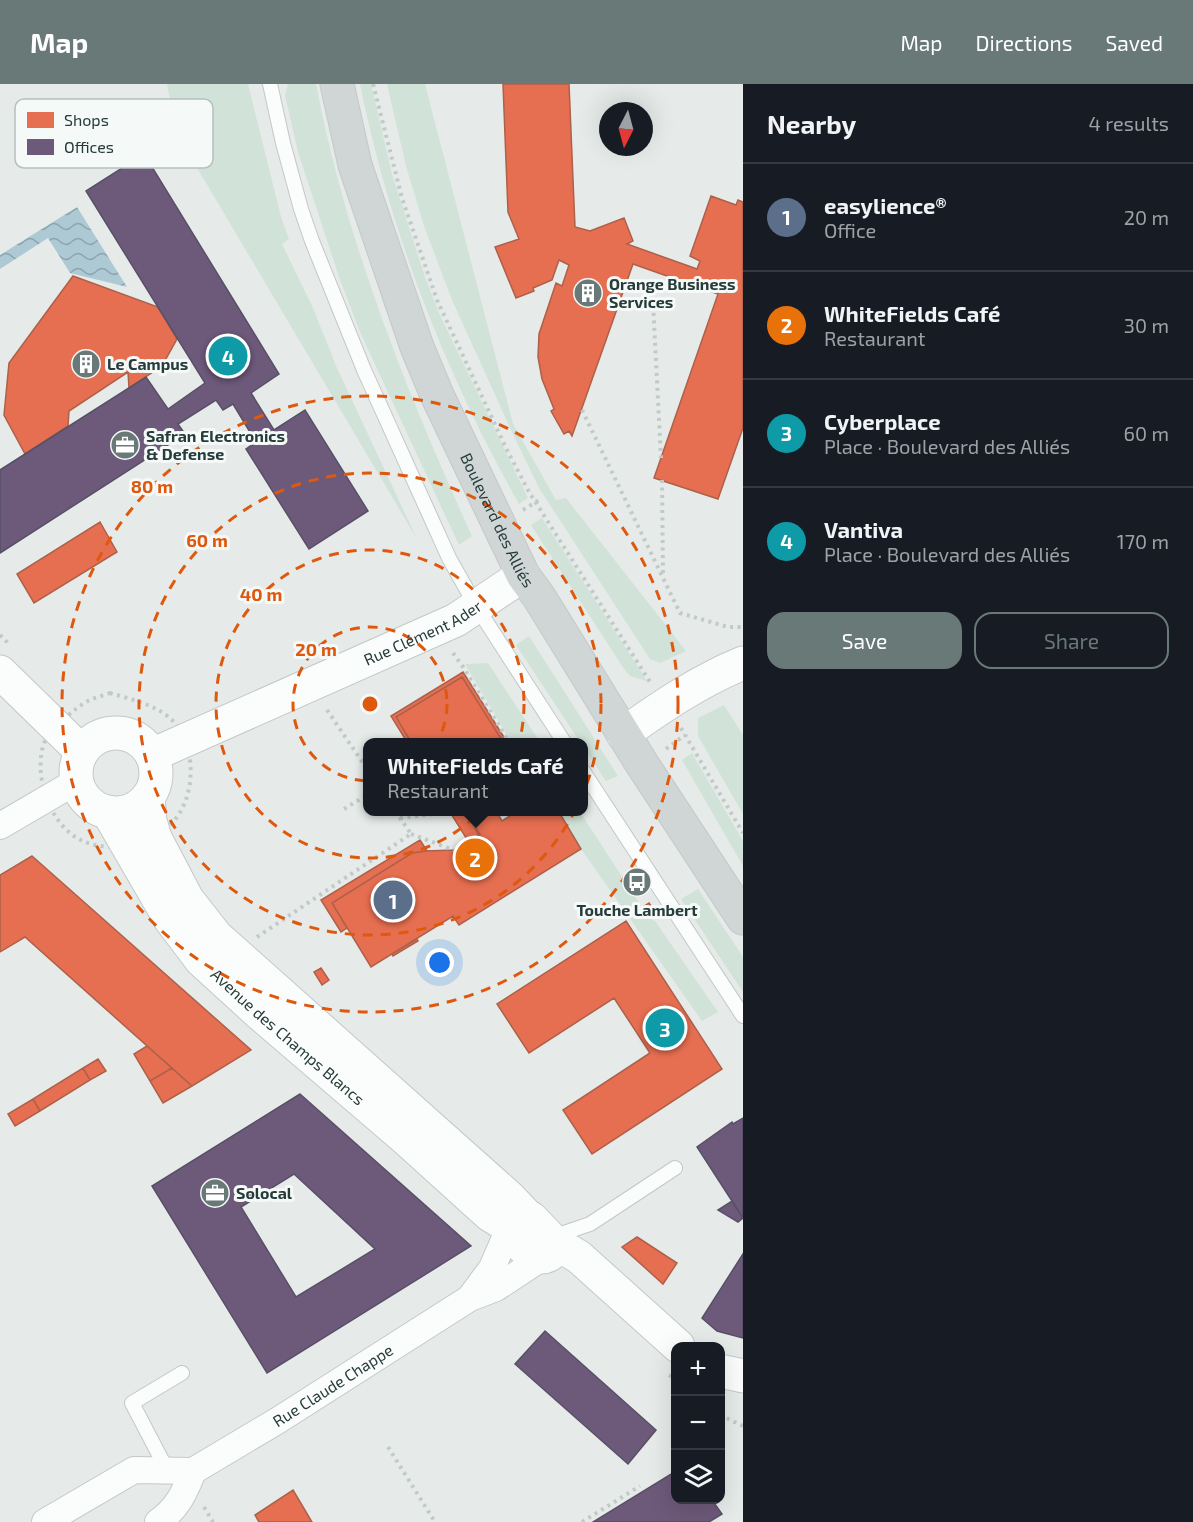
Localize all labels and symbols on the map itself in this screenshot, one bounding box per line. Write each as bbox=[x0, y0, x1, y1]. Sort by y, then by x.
legend bbox=[15, 99, 213, 168]
north arrow bbox=[599, 102, 653, 156]
text: Shops bbox=[64, 110, 109, 129]
text: Offices bbox=[64, 137, 114, 156]
place label: Orange Business Services bbox=[609, 274, 736, 311]
building icon: Orange Business Services bbox=[572, 277, 604, 309]
pin: 4 bbox=[208, 334, 248, 378]
building icon: Le Campus bbox=[70, 348, 102, 380]
place label: Le Campus bbox=[107, 354, 188, 373]
place label: Safran Electronics & Defense bbox=[146, 426, 285, 463]
office icon: Safran Electronics & Defense bbox=[109, 429, 141, 461]
street label: Boulevard des Alliés bbox=[457, 450, 539, 591]
text: 80 m bbox=[131, 475, 173, 497]
text: 60 m bbox=[186, 529, 228, 551]
text: 40 m bbox=[240, 583, 282, 605]
street label: Rue Clément Ader bbox=[360, 595, 485, 669]
text: 20 m bbox=[295, 638, 337, 660]
centre of rings bbox=[360, 694, 380, 714]
pin: 2 bbox=[456, 836, 494, 880]
bus stop icon: Touche Lambert bbox=[621, 866, 653, 898]
pin: 1 bbox=[374, 878, 412, 922]
place label: Touche Lambert bbox=[577, 900, 698, 919]
your location bbox=[425, 948, 454, 977]
street label: Avenue des Champs Blancs bbox=[208, 964, 369, 1108]
pin: 3 bbox=[646, 1006, 684, 1050]
office icon: Solocal bbox=[199, 1177, 231, 1209]
place label: Solocal bbox=[236, 1183, 293, 1202]
street label: Rue Claude Chappe bbox=[269, 1340, 396, 1430]

